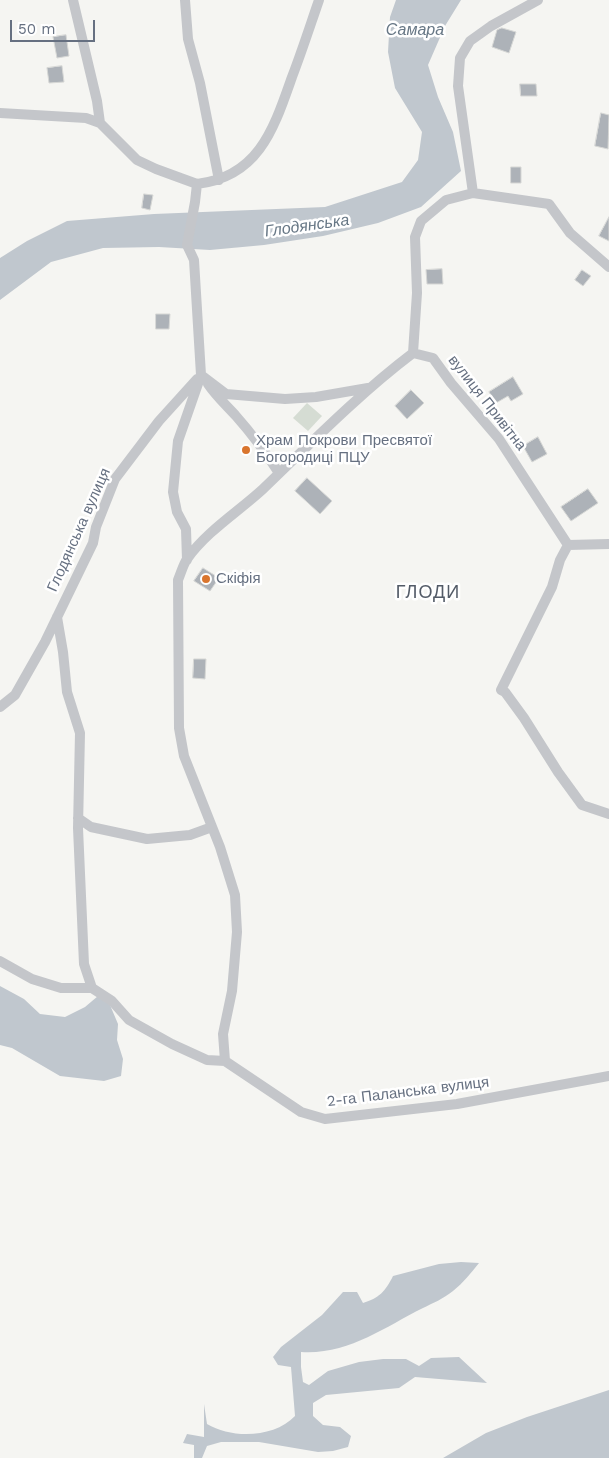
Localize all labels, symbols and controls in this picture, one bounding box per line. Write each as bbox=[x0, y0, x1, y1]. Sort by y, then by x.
scale bar bbox=[12, 10, 98, 42]
text: 50 m bbox=[18, 20, 55, 38]
water label: Самара bbox=[386, 20, 444, 40]
water label: Глодянська bbox=[264, 211, 350, 241]
street label: вулиця Привітна bbox=[444, 352, 530, 454]
place label: Храм Покрови Пресвятої Богородиці ПЦУ bbox=[256, 432, 432, 467]
marker: Храм Покрови Пресвятої Богородиці ПЦУ bbox=[240, 444, 252, 456]
street label: Глодянська вулиця bbox=[44, 465, 114, 595]
place label: Скіфія bbox=[216, 570, 261, 588]
marker: Скіфія bbox=[200, 573, 212, 585]
district label: ГЛОДИ bbox=[395, 582, 461, 604]
street label: 2-га Паланська вулиця bbox=[326, 1073, 490, 1111]

